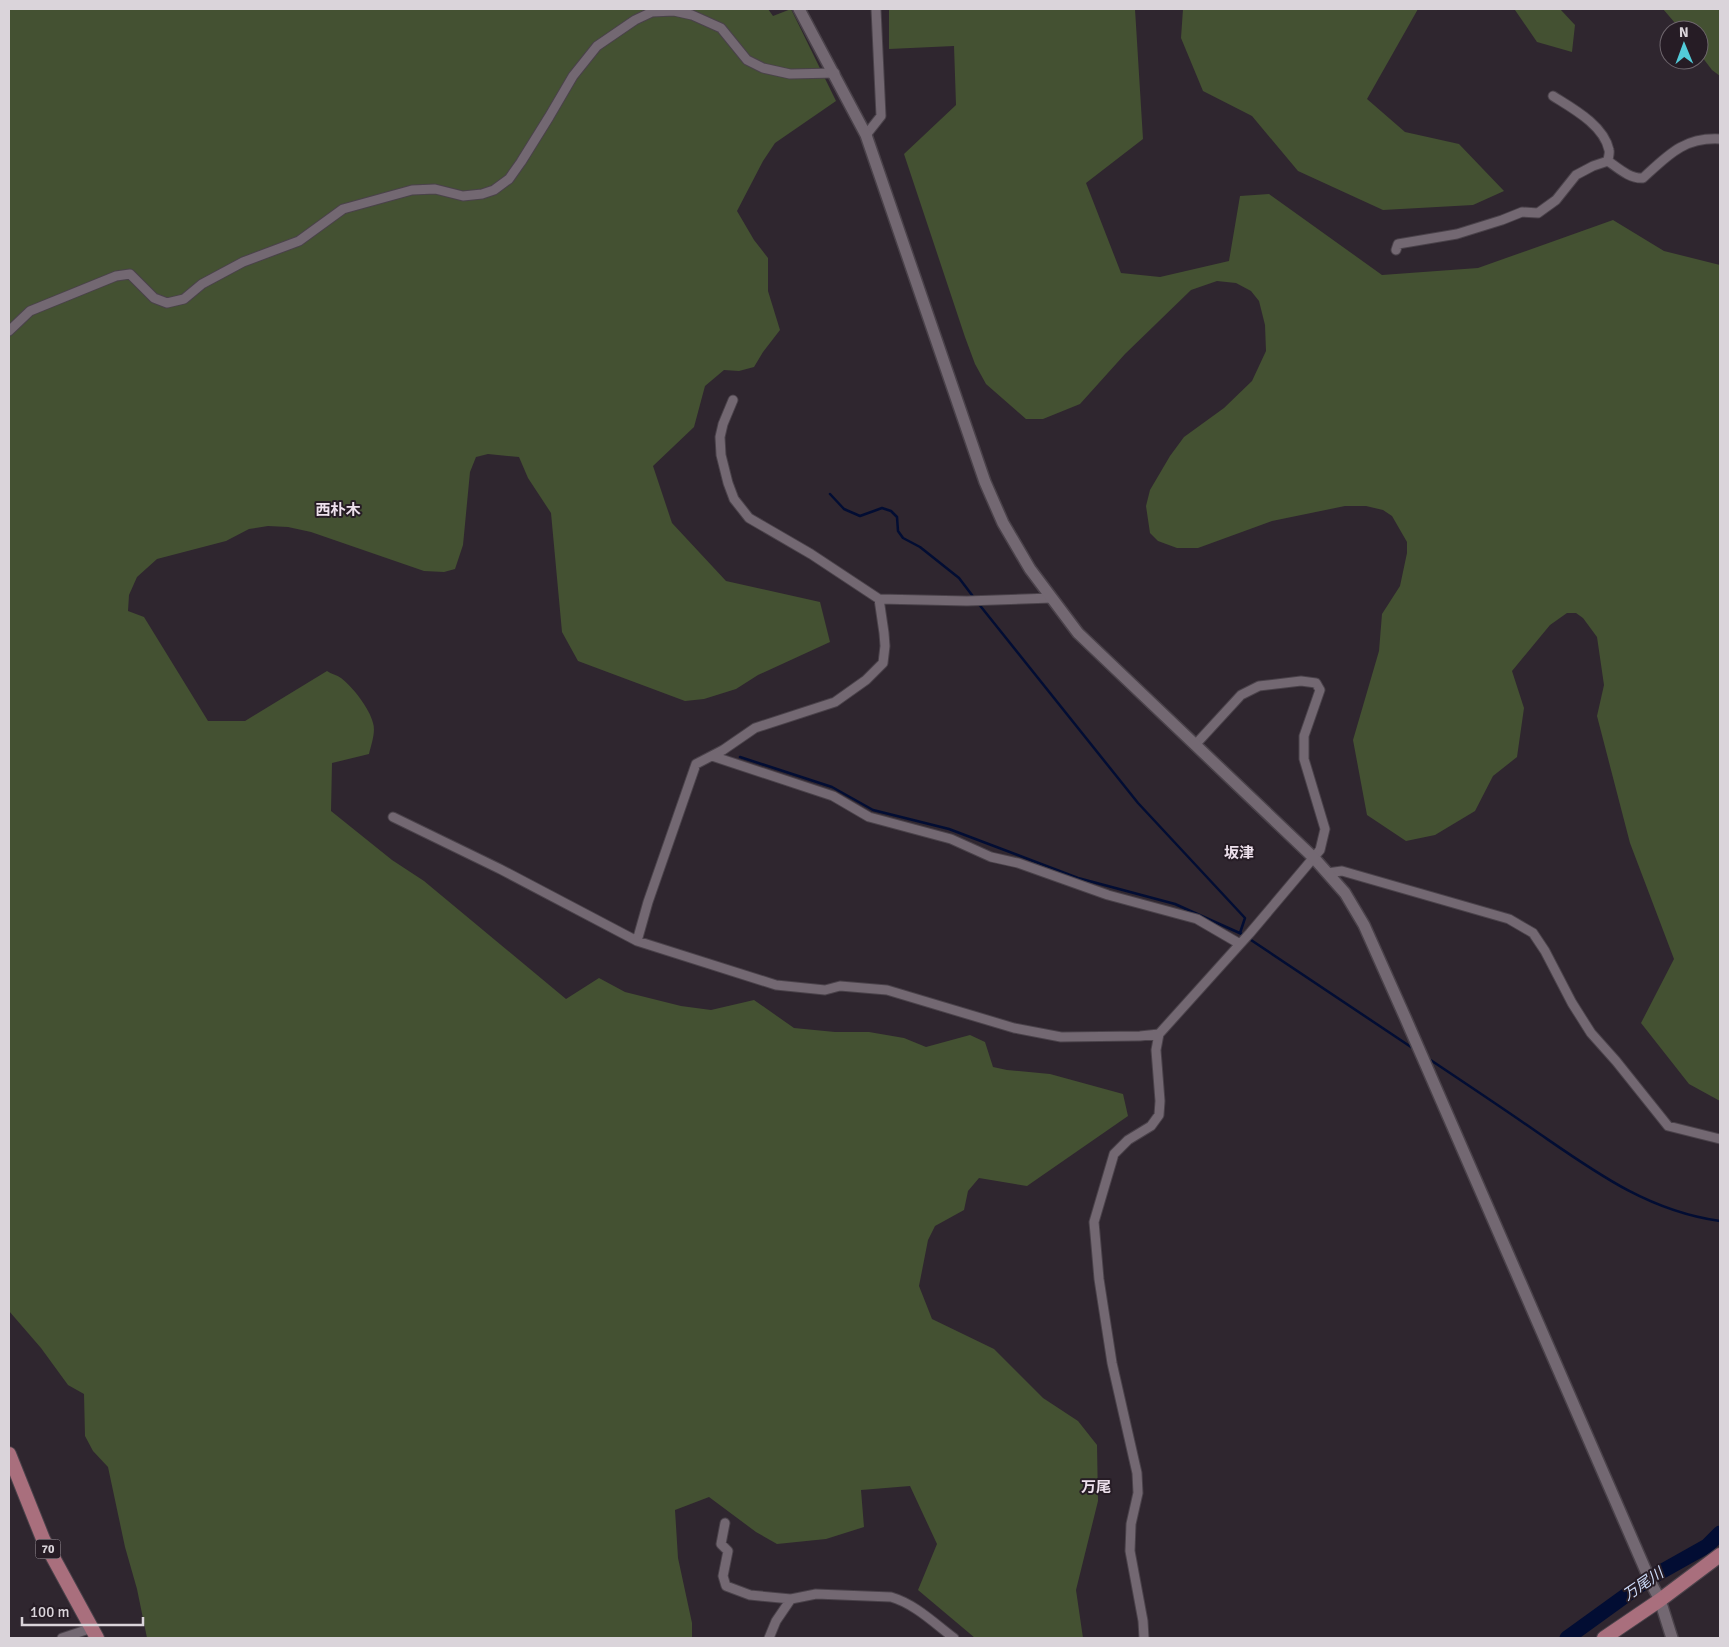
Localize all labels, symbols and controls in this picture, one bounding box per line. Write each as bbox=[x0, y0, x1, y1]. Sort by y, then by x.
north arrow bbox=[1659, 20, 1709, 70]
text: N bbox=[1679, 24, 1689, 41]
district label: 西朴木 bbox=[315, 501, 361, 519]
district label: 坂津 bbox=[1224, 844, 1254, 862]
district label: 万尾 bbox=[1081, 1478, 1111, 1496]
road number: 70 bbox=[36, 1540, 60, 1558]
water label: 万尾川 bbox=[1619, 1563, 1668, 1604]
scale bar bbox=[22, 1594, 144, 1626]
text: 100 m bbox=[30, 1603, 70, 1621]

